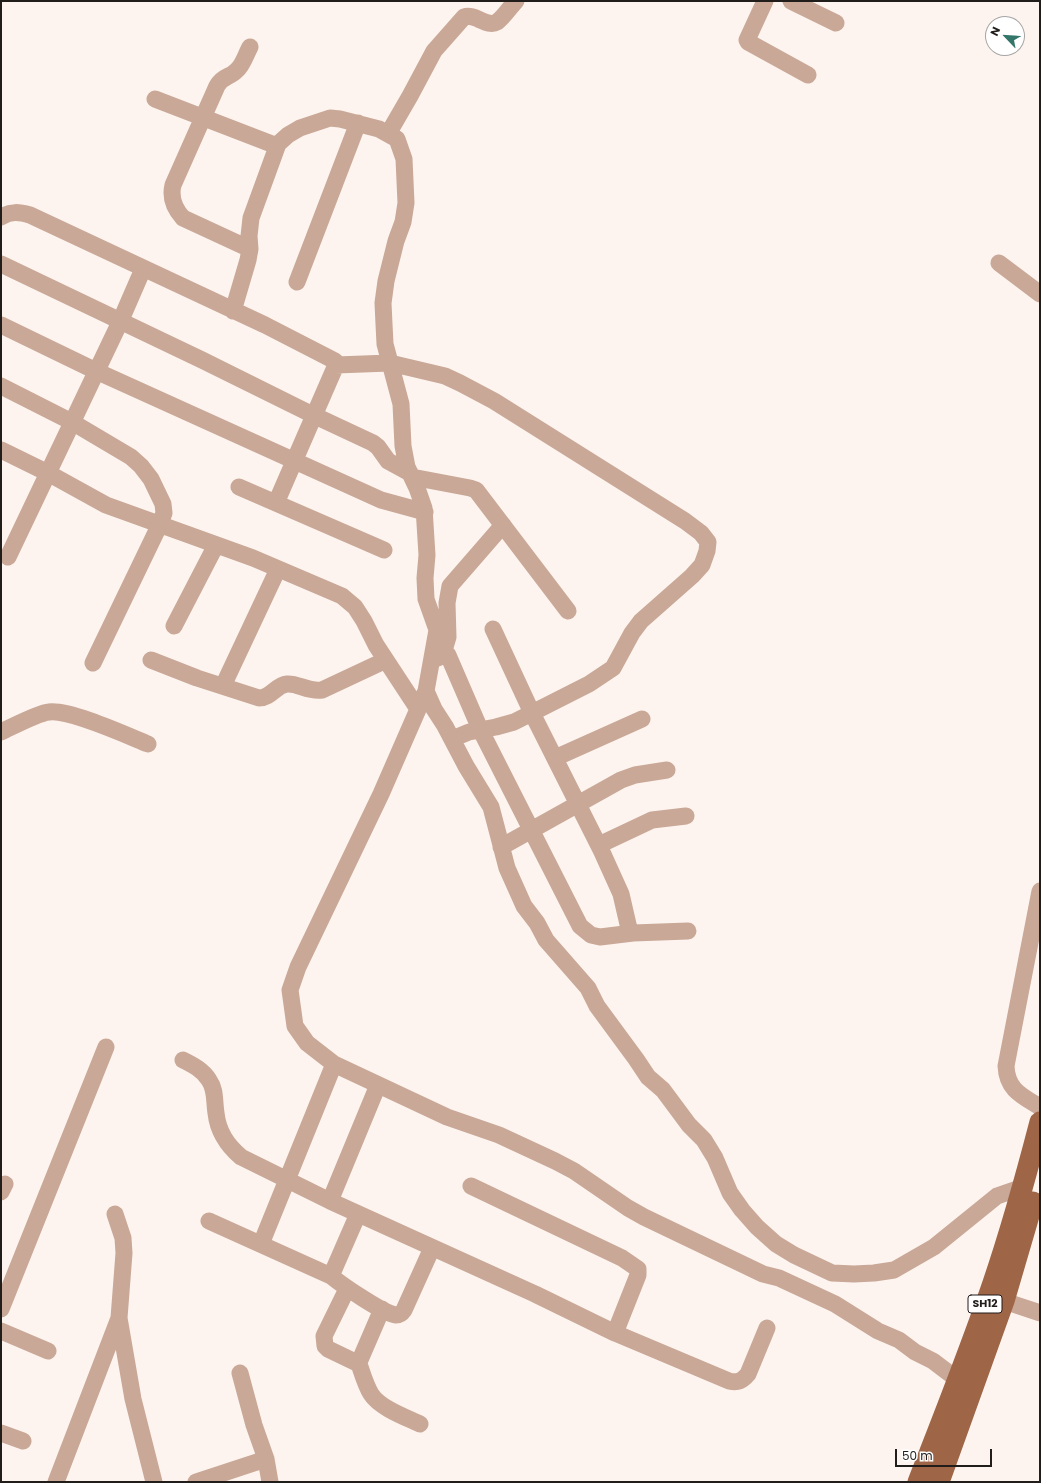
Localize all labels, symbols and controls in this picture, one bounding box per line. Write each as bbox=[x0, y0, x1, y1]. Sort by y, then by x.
north arrow bbox=[985, 16, 1025, 56]
text: N bbox=[986, 24, 1004, 38]
road number: SH12 bbox=[968, 1295, 1002, 1313]
scale bar bbox=[897, 1441, 994, 1467]
text: 50 m bbox=[902, 1447, 933, 1464]

